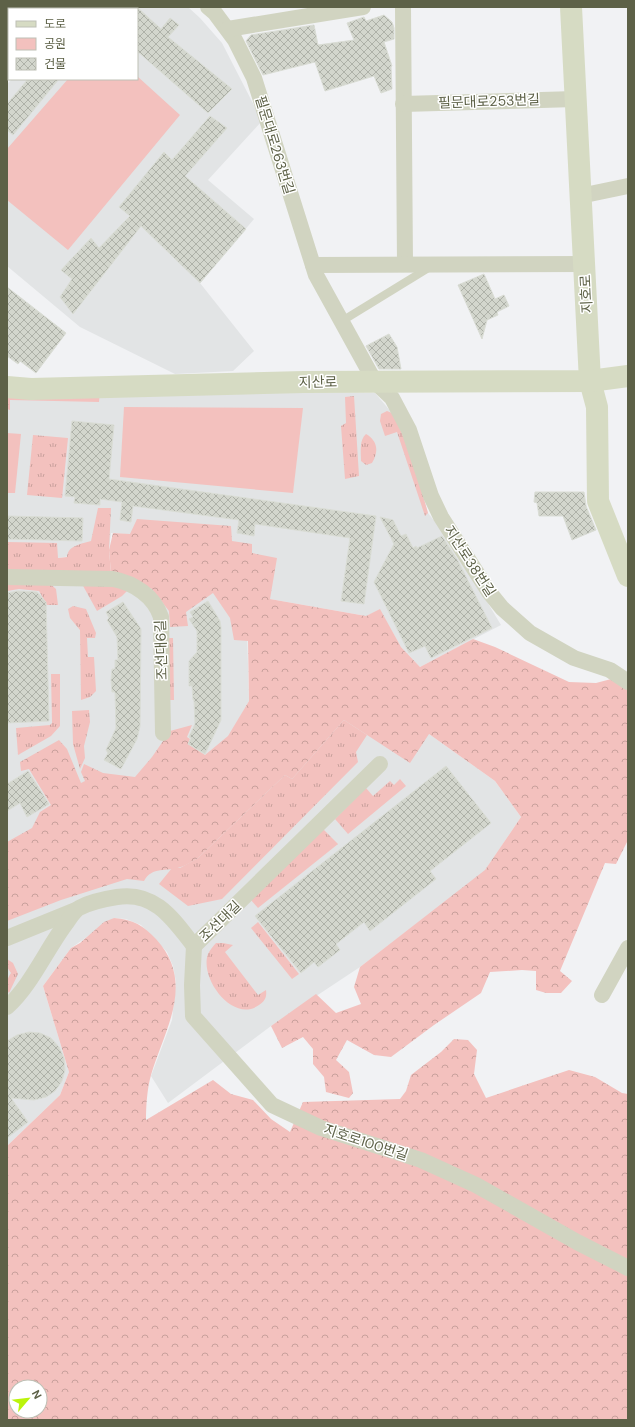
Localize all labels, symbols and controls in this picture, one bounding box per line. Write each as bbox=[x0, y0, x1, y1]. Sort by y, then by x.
legend bbox=[8, 8, 138, 80]
text: 도로 bbox=[44, 16, 66, 32]
text: 공원 bbox=[44, 36, 66, 52]
text: 건물 bbox=[44, 56, 66, 72]
street label: 필문대로253번길 bbox=[438, 90, 540, 112]
street label: 필문대로263번길 bbox=[251, 93, 299, 197]
street label: 지호로 bbox=[576, 274, 596, 314]
street label: 지산로 bbox=[299, 373, 338, 391]
street label: 지산로38번길 bbox=[440, 522, 500, 600]
street label: 조선대6길 bbox=[151, 620, 171, 680]
street label: 조선대길 bbox=[195, 897, 245, 945]
street label: 지호로100번길 bbox=[321, 1120, 411, 1164]
north arrow bbox=[8, 1379, 48, 1419]
text: N bbox=[29, 1387, 45, 1401]

